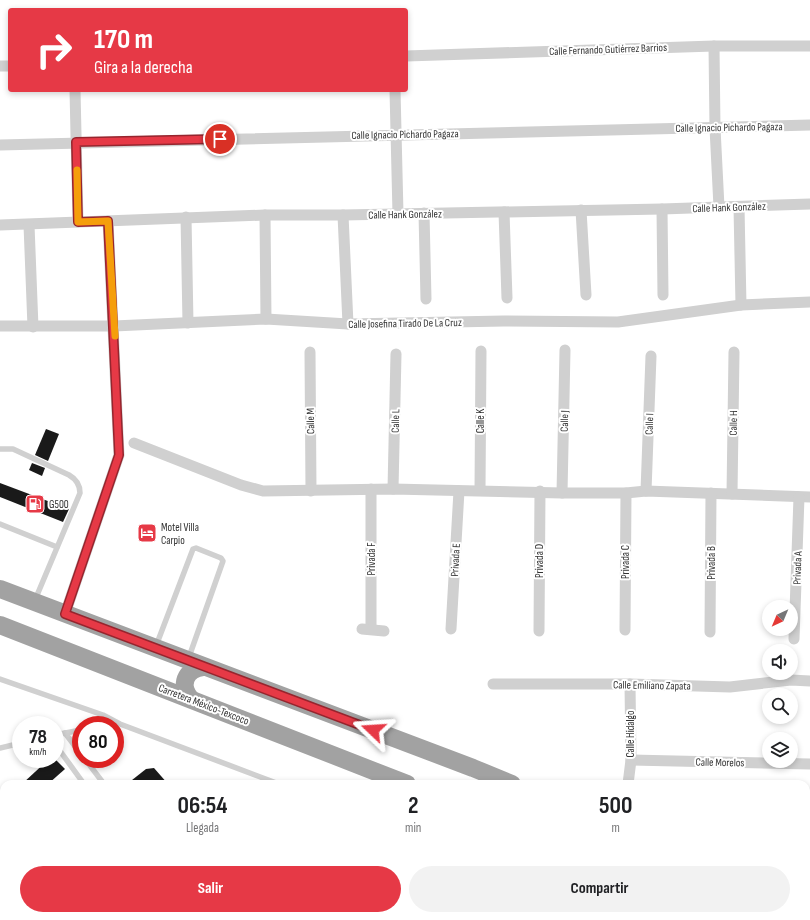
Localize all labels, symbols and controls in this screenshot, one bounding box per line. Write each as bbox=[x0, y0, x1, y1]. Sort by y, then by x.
text: 170 m bbox=[94, 23, 153, 56]
icon: right bbox=[28, 24, 80, 76]
street label: Calle Fernando Gutiérrez Barrios bbox=[549, 41, 667, 58]
text: Gira a la derecha bbox=[94, 57, 193, 78]
street label: Calle Ignacio Pichardo Pagaza bbox=[675, 120, 783, 135]
pin bbox=[203, 122, 237, 156]
street label: Calle Ignacio Pichardo Pagaza bbox=[351, 127, 459, 142]
icon: arrive bbox=[209, 128, 231, 150]
street label: Calle Hank González bbox=[692, 200, 766, 215]
street label: Calle Hank González bbox=[368, 207, 442, 222]
street label: Calle Josefina Tirado De La Cruz bbox=[348, 316, 462, 331]
street label: Calle M bbox=[304, 408, 317, 434]
street label: Calle L bbox=[389, 409, 402, 433]
street label: Calle K bbox=[474, 409, 487, 433]
street label: Calle J bbox=[558, 410, 571, 432]
street label: Calle H bbox=[727, 410, 740, 436]
street label: Calle I bbox=[643, 413, 656, 435]
fuel station icon: G500 bbox=[24, 493, 46, 515]
place label: G500 bbox=[49, 498, 69, 511]
place label: Motel Villa Carpio bbox=[161, 521, 199, 547]
hotel icon: Motel Villa Carpio bbox=[136, 522, 158, 544]
street label: Privada F bbox=[365, 542, 378, 576]
street label: Privada E bbox=[448, 543, 463, 577]
street label: Privada D bbox=[533, 544, 546, 578]
street label: Privada C bbox=[619, 545, 632, 579]
street label: Privada B bbox=[705, 546, 718, 580]
street label: Privada A bbox=[790, 551, 805, 585]
north arrow bbox=[762, 600, 798, 636]
map controls bbox=[762, 600, 798, 768]
button: sound bbox=[762, 644, 798, 680]
street label: Calle Emiliano Zapata bbox=[613, 678, 691, 693]
street label: Carretera México-Texcoco bbox=[157, 681, 251, 728]
button: search bbox=[762, 688, 798, 724]
position arrow bbox=[352, 709, 394, 751]
street label: Calle Hidalgo bbox=[624, 710, 637, 758]
speed limit sign: 80 bbox=[72, 716, 124, 768]
text: 78 bbox=[29, 725, 47, 749]
button: layers bbox=[762, 732, 798, 768]
text: km/h bbox=[29, 746, 47, 758]
street label: Calle Morelos bbox=[696, 756, 745, 769]
text: 06:54 bbox=[178, 791, 227, 820]
text: 2 bbox=[408, 791, 418, 820]
text: 500 bbox=[599, 791, 632, 820]
text: Llegada bbox=[186, 820, 219, 836]
text: min bbox=[405, 820, 421, 836]
text: m bbox=[611, 820, 620, 836]
button: Salir bbox=[20, 866, 401, 912]
button: Compartir bbox=[409, 866, 790, 912]

